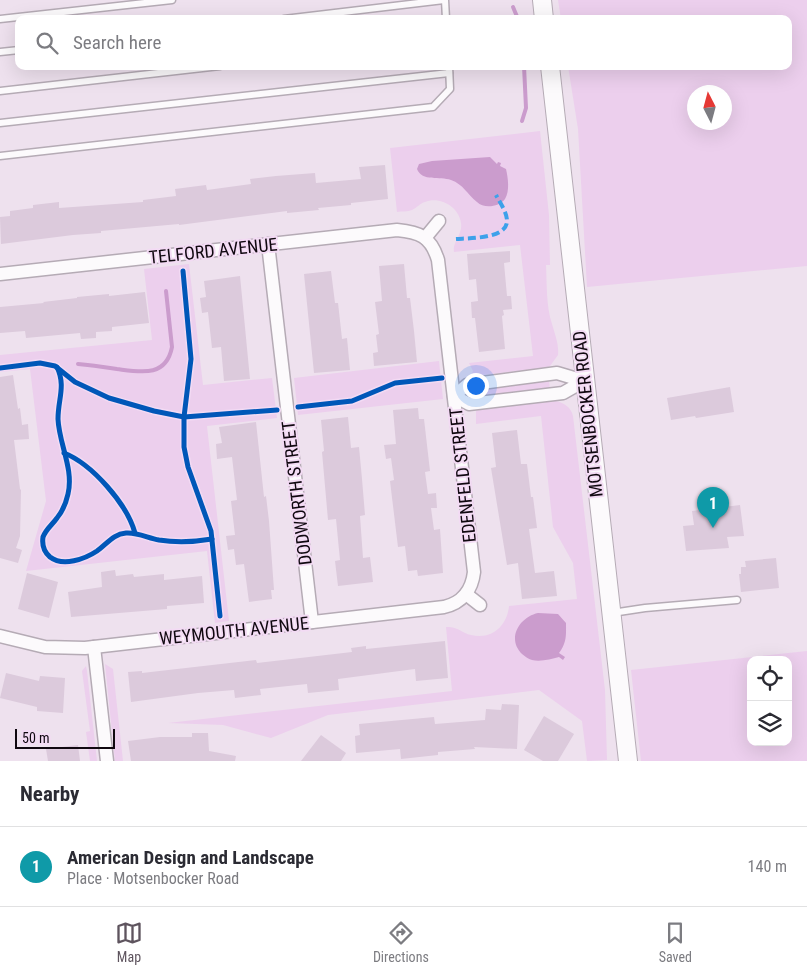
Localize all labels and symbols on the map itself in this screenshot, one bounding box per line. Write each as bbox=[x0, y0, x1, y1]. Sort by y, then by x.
north arrow bbox=[687, 85, 732, 130]
street label: TELFORD AVENUE bbox=[148, 233, 278, 268]
street label: MOTSENBOCKER ROAD bbox=[568, 330, 607, 498]
your location bbox=[463, 373, 489, 399]
street label: EDENFELD STREET bbox=[445, 407, 480, 544]
street label: DODWORTH STREET bbox=[277, 420, 316, 566]
pin: 1 bbox=[697, 487, 729, 528]
street label: WEYMOUTH AVENUE bbox=[158, 612, 310, 649]
scale bar bbox=[15, 726, 115, 749]

